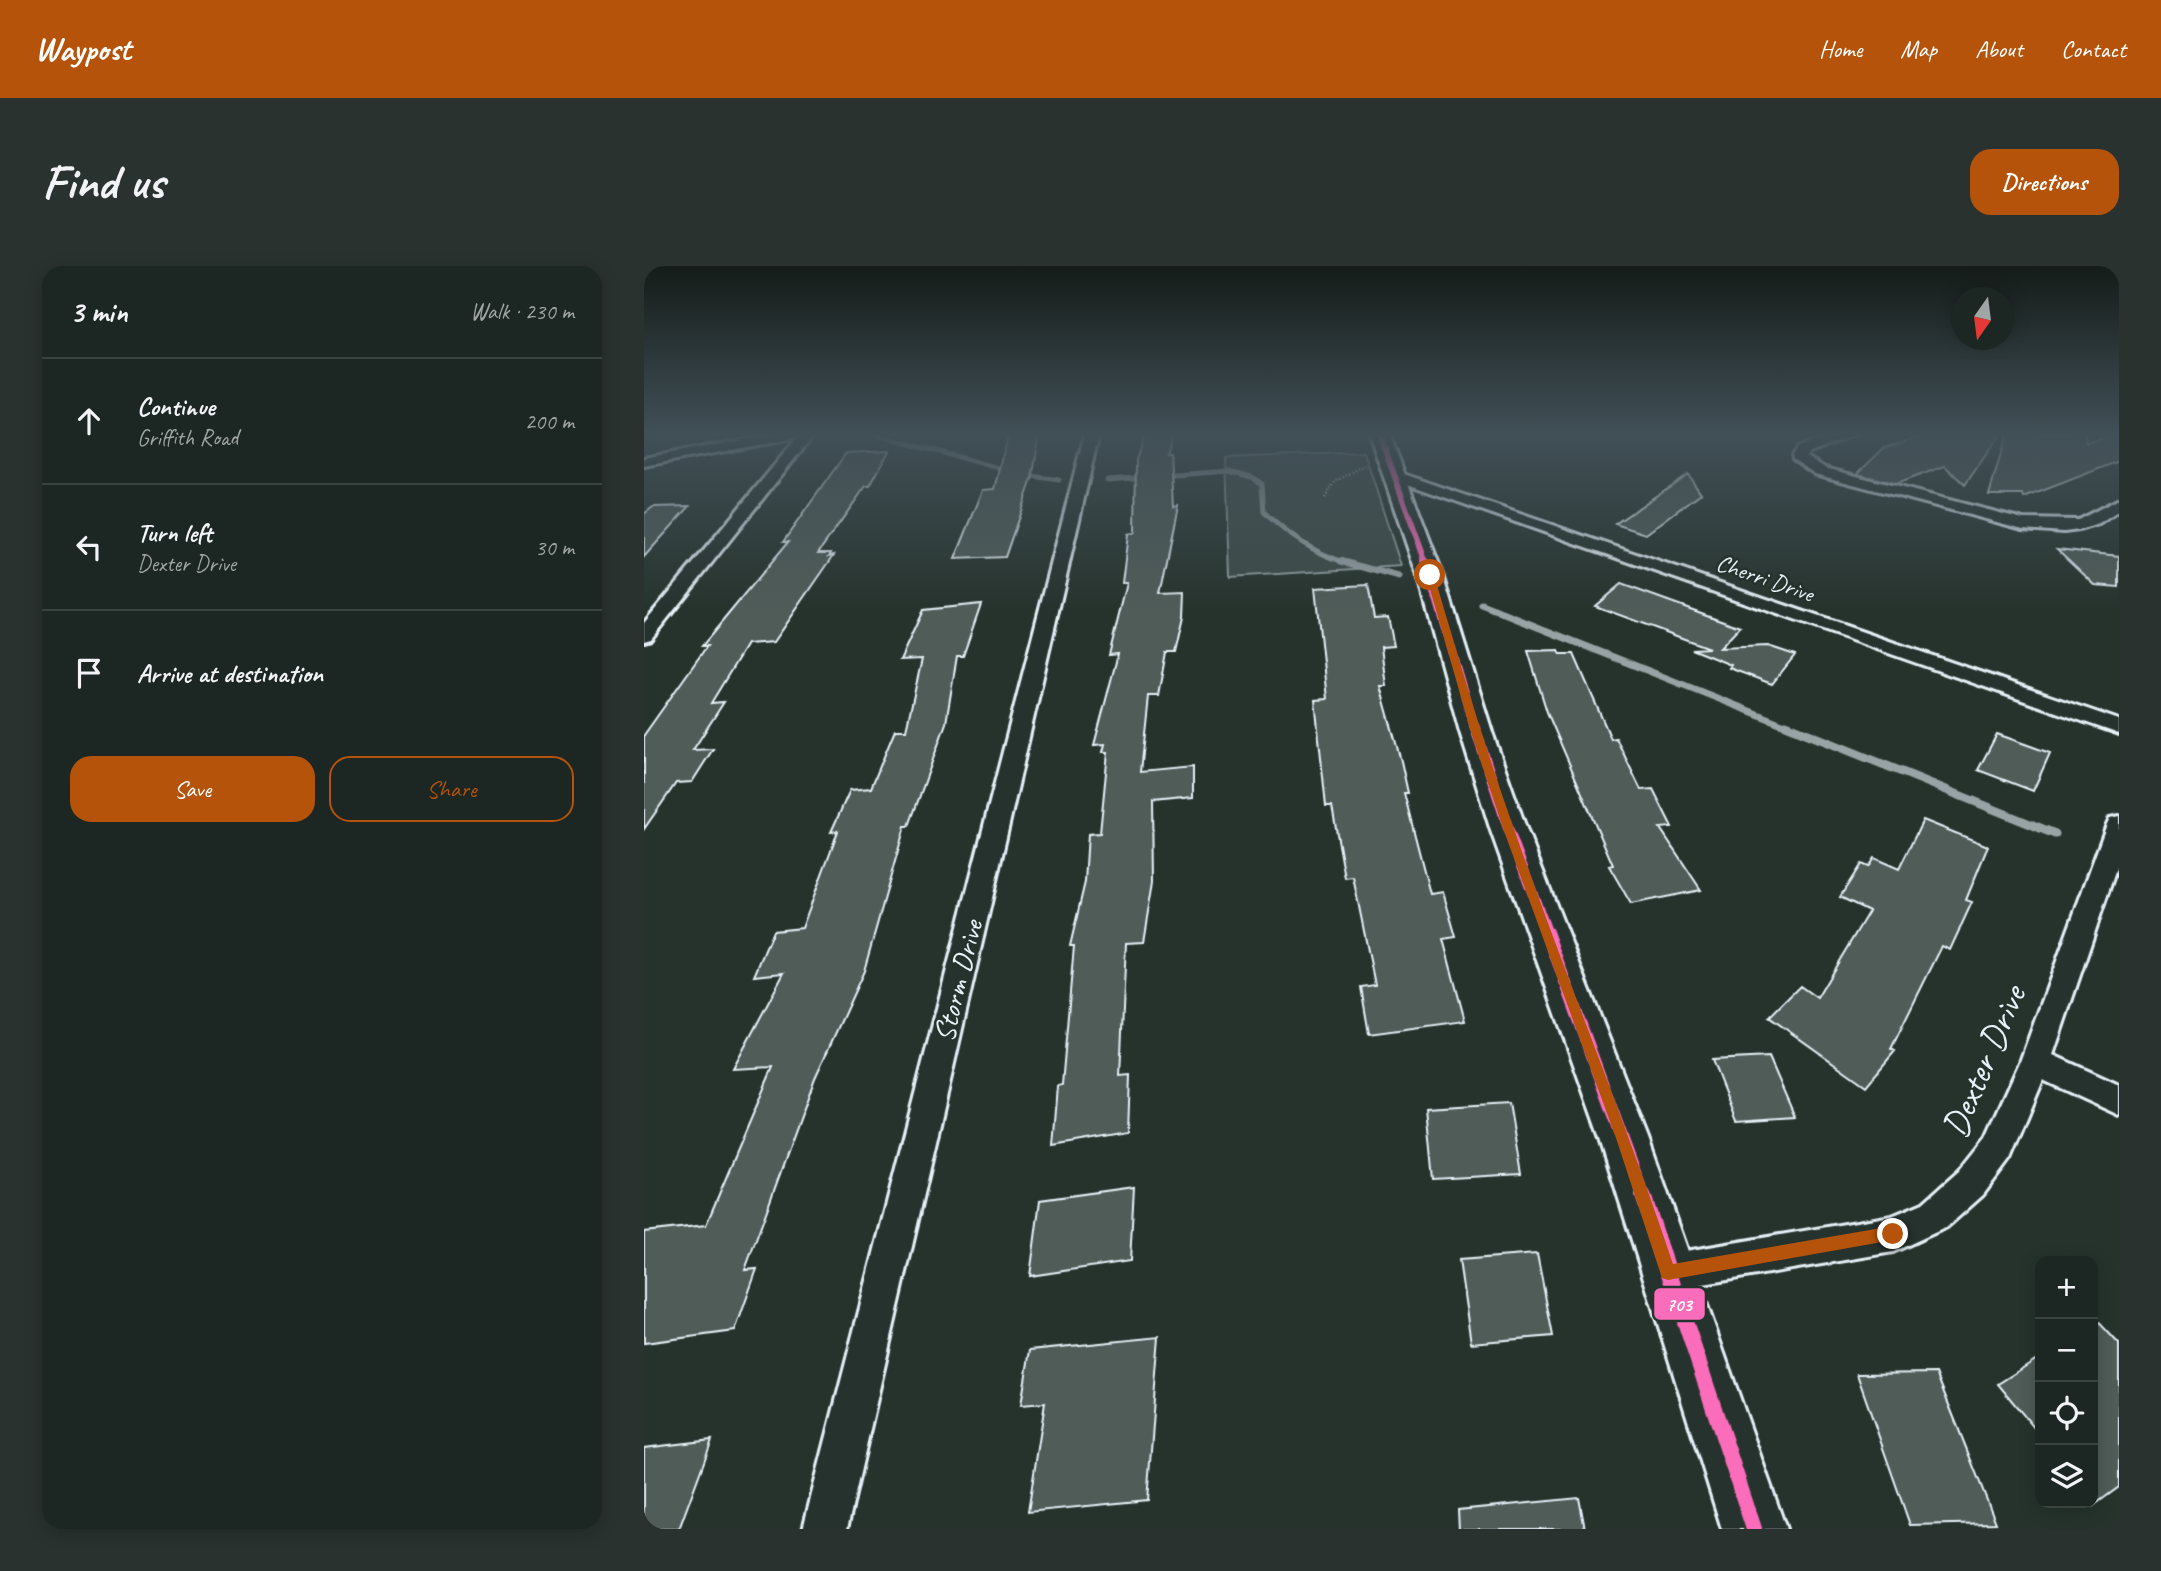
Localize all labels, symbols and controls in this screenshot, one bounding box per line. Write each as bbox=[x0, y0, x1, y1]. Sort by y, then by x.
text: Waypost bbox=[35, 28, 131, 70]
text: Home bbox=[1819, 34, 1862, 64]
text: Map bbox=[1900, 34, 1937, 64]
text: About bbox=[1975, 34, 2023, 64]
text: Contact bbox=[2061, 34, 2126, 64]
button: Directions bbox=[1970, 149, 2119, 215]
text: Find us bbox=[42, 151, 164, 213]
north arrow bbox=[1951, 287, 2014, 350]
text: 3 min bbox=[70, 293, 127, 331]
text: Walk · 230 m bbox=[470, 297, 574, 326]
text: Continue bbox=[137, 390, 215, 423]
icon: ahead bbox=[70, 402, 108, 440]
text: 200 m bbox=[525, 407, 574, 436]
text: Griffith Road bbox=[137, 423, 238, 452]
text: Turn left bbox=[137, 516, 212, 549]
icon: left bbox=[70, 528, 108, 566]
text: 30 m bbox=[535, 533, 574, 562]
street label: Cherri Drive bbox=[1712, 547, 1820, 609]
text: Dexter Drive bbox=[137, 549, 236, 578]
route start bbox=[1414, 559, 1445, 590]
icon: arrive bbox=[70, 654, 108, 692]
text: Arrive at destination bbox=[137, 657, 323, 690]
button: Save bbox=[70, 756, 315, 822]
button: Share bbox=[329, 756, 574, 822]
street label: Storm Drive bbox=[925, 914, 992, 1046]
street label: Dexter Drive bbox=[1931, 976, 2037, 1144]
route end bbox=[1877, 1218, 1908, 1249]
map controls bbox=[2035, 1256, 2098, 1508]
button: + bbox=[2035, 1256, 2098, 1319]
line badge: 703 bbox=[1653, 1287, 1706, 1321]
text: 703 bbox=[1666, 1293, 1694, 1317]
button: − bbox=[2035, 1319, 2098, 1382]
button: locate bbox=[2035, 1382, 2098, 1445]
button: layers bbox=[2035, 1445, 2098, 1508]

